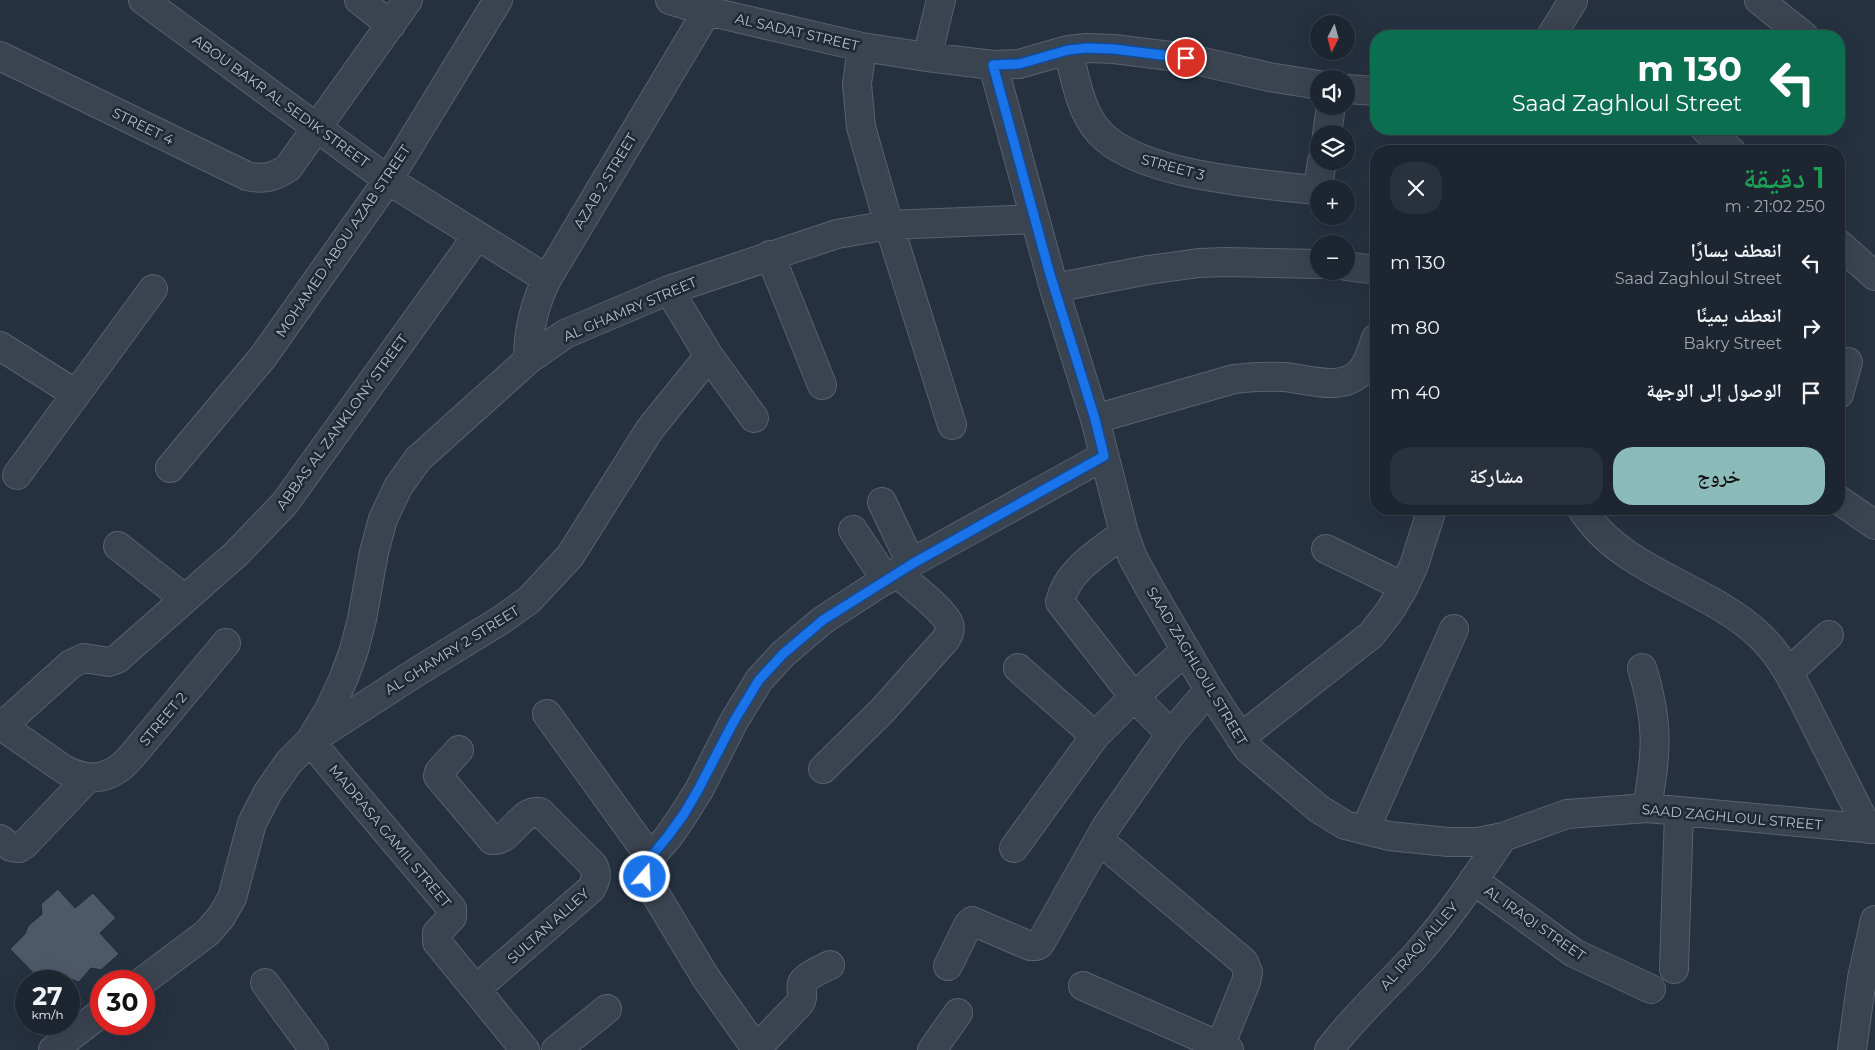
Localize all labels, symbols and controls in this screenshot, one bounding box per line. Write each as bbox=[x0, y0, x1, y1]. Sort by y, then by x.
street label: AL SADAT STREET bbox=[733, 9, 861, 55]
north arrow bbox=[1310, 15, 1355, 60]
map controls bbox=[1310, 15, 1355, 280]
street label: ABOU BAKR AL SEDIK STREET bbox=[189, 31, 373, 171]
pin bbox=[1165, 37, 1207, 79]
icon: arrive bbox=[1172, 44, 1200, 72]
text: 130 m bbox=[1637, 47, 1742, 90]
icon: left bbox=[1760, 50, 1825, 115]
button: sound bbox=[1310, 70, 1355, 115]
text: Saad Zaghloul Street bbox=[1512, 90, 1742, 117]
street label: STREET 4 bbox=[109, 103, 177, 149]
button: layers bbox=[1310, 125, 1355, 170]
street label: AZAB 2 STREET bbox=[569, 130, 641, 232]
street label: MOHAMED ABOU AZAB STREET bbox=[272, 141, 414, 341]
street label: STREET 3 bbox=[1139, 150, 1207, 184]
text: 1 دقيقة bbox=[1743, 159, 1825, 196]
button: close bbox=[1390, 162, 1442, 214]
button: + bbox=[1310, 180, 1355, 225]
text: 250 m · 21:02 bbox=[1725, 197, 1825, 216]
button: − bbox=[1310, 235, 1355, 280]
text: انعطف يسارًا bbox=[1690, 239, 1782, 262]
icon: left bbox=[1797, 249, 1825, 277]
text: 130 m bbox=[1390, 251, 1445, 274]
text: Saad Zaghloul Street bbox=[1615, 269, 1782, 288]
street label: AL GHAMRY STREET bbox=[560, 273, 700, 345]
text: انعطف يمينًا bbox=[1696, 304, 1782, 327]
icon: right bbox=[1797, 314, 1825, 342]
text: 80 m bbox=[1390, 316, 1440, 339]
street label: ABBAS AL ZANKLONY STREET bbox=[272, 331, 412, 513]
text: Bakry Street bbox=[1684, 334, 1782, 353]
text: الوصول إلى الوجهة bbox=[1646, 379, 1782, 402]
icon: arrive bbox=[1797, 379, 1825, 407]
text: 40 m bbox=[1390, 381, 1440, 404]
button: مشاركة bbox=[1390, 447, 1603, 505]
button: خروج bbox=[1613, 447, 1825, 505]
street label: SAAD ZAGHLOUL STREET bbox=[1143, 584, 1251, 748]
street label: AL GHAMRY 2 STREET bbox=[381, 601, 523, 699]
street label: STREET 2 bbox=[135, 688, 191, 750]
street label: MADRASA GAMIL STREET bbox=[325, 761, 455, 911]
street label: SAAD ZAGHLOUL STREET bbox=[1641, 800, 1823, 834]
position arrow bbox=[618, 850, 670, 902]
street label: AL IRAQI STREET bbox=[1481, 881, 1589, 965]
street label: SULTAN ALLEY bbox=[503, 884, 593, 968]
street label: AL IRAQI ALLEY bbox=[1376, 898, 1462, 994]
speed limit sign: 30 bbox=[90, 970, 155, 1035]
text: 27 bbox=[32, 981, 63, 1011]
text: km/h bbox=[31, 1007, 64, 1022]

